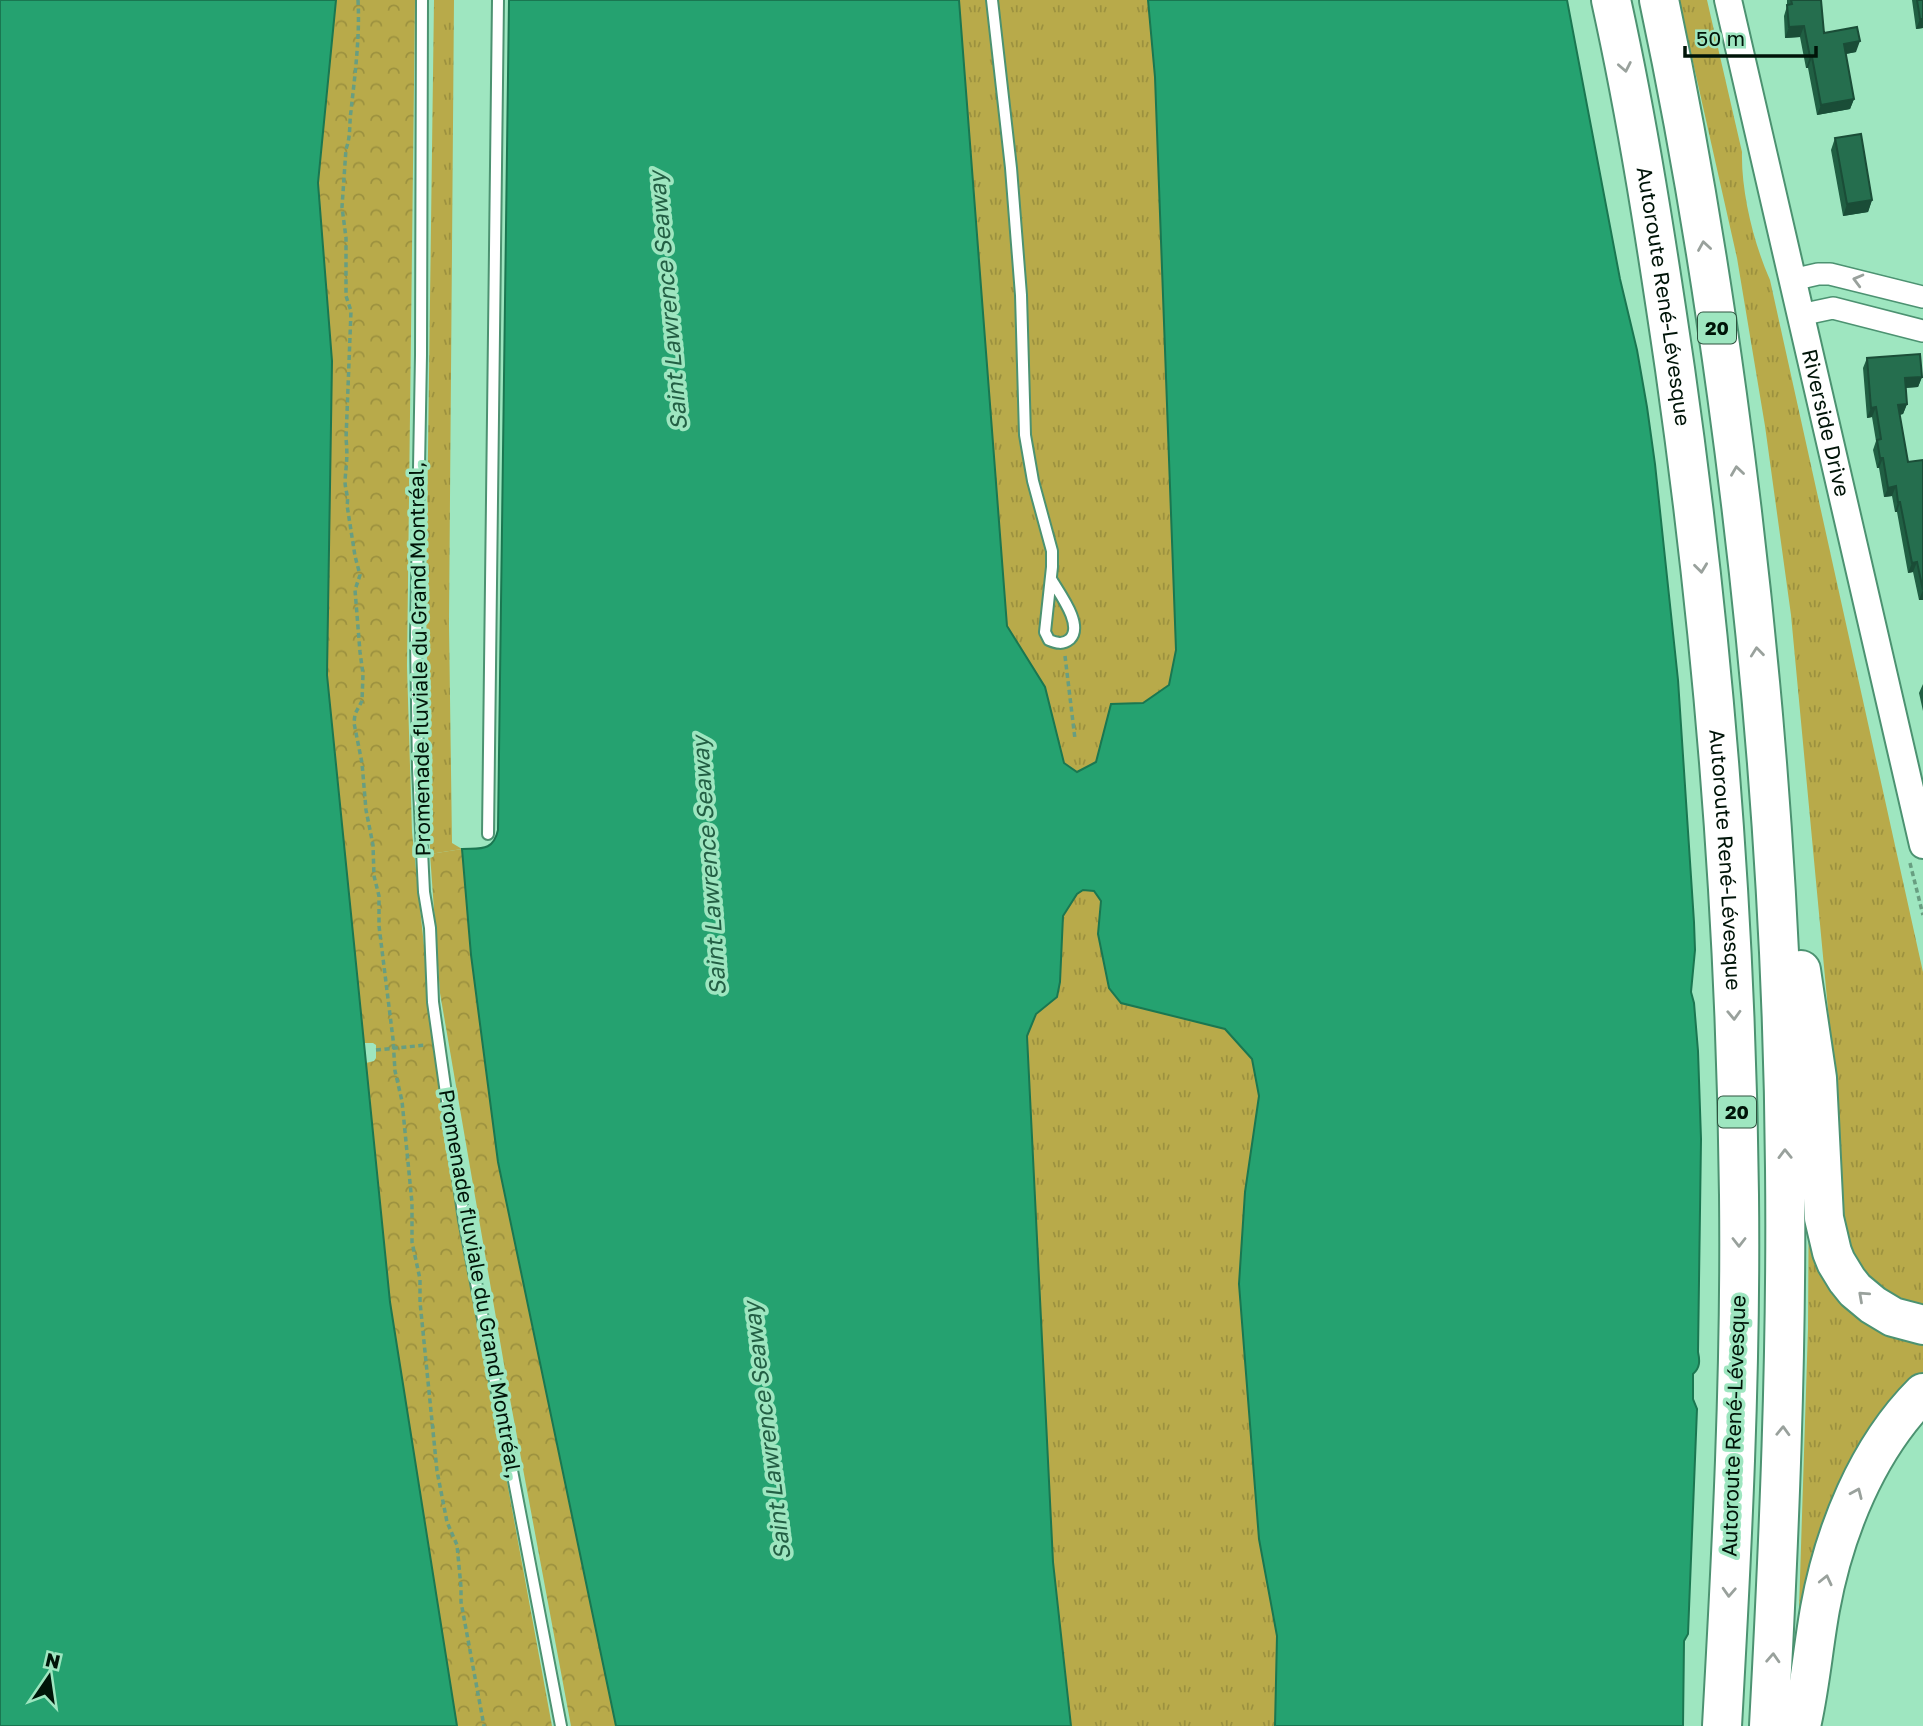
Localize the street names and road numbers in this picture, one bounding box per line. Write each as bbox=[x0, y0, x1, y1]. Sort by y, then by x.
street label: Autoroute René-Lévesque bbox=[1632, 165, 1697, 427]
road number: 20 bbox=[1698, 312, 1736, 344]
street label: Riverside Drive bbox=[1797, 346, 1856, 499]
street label: Promenade fluviale du Grand Montréal, bbox=[403, 461, 435, 857]
street label: Autoroute René-Lévesque bbox=[1704, 728, 1747, 991]
street label: Promenade fluviale du Grand Montréal, bbox=[434, 1087, 528, 1481]
road number: 20 bbox=[1718, 1096, 1756, 1128]
street label: Autoroute René-Lévesque bbox=[1715, 1295, 1751, 1557]

